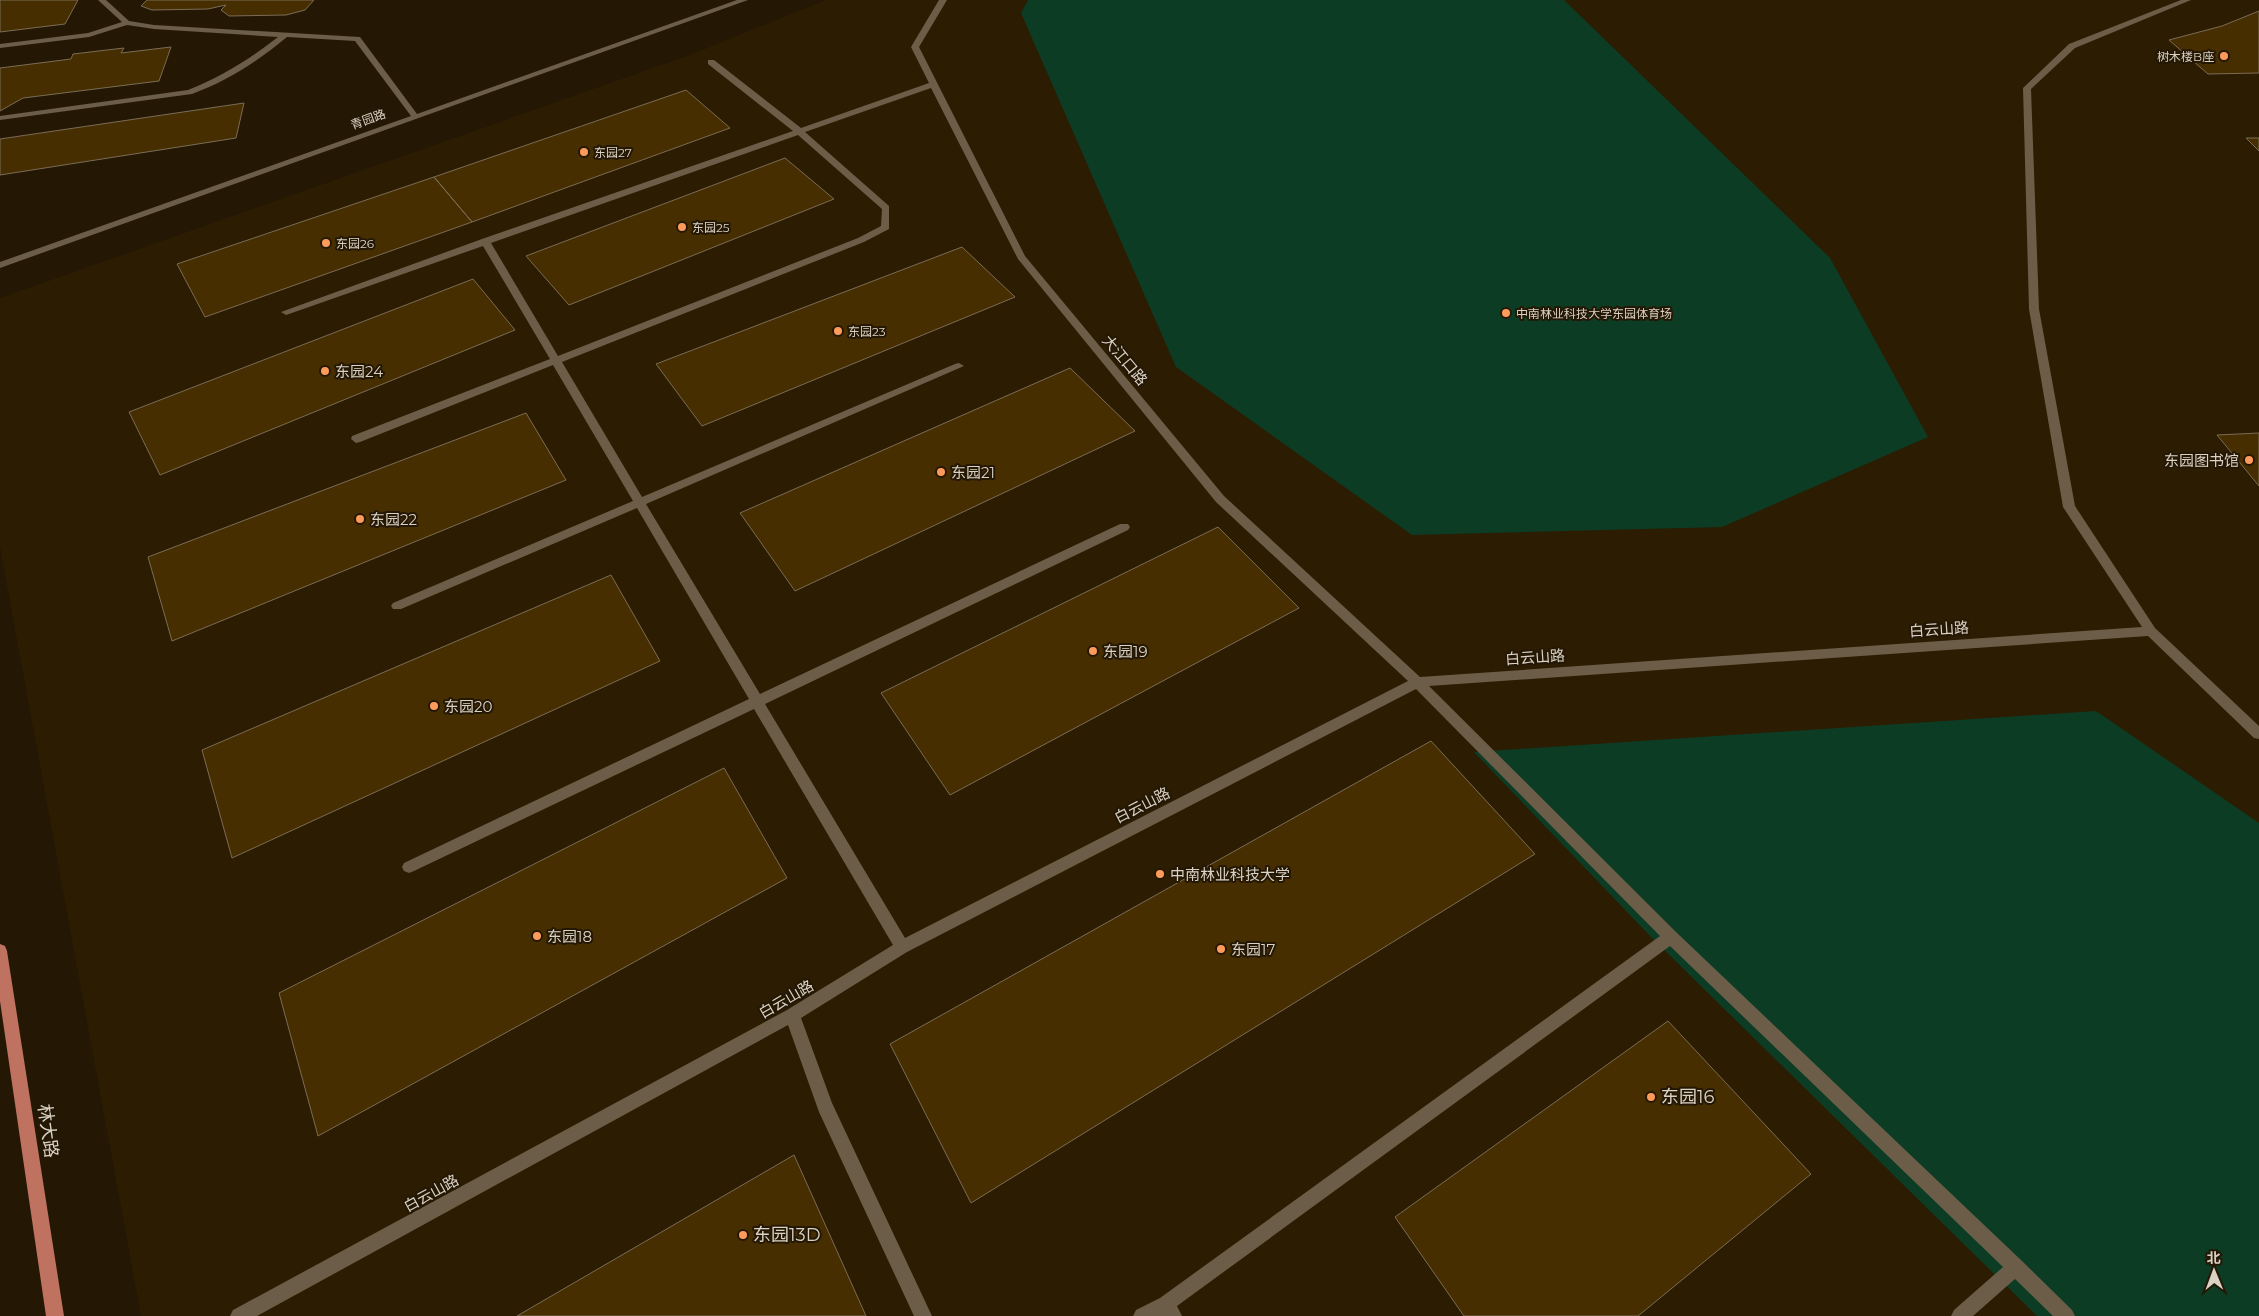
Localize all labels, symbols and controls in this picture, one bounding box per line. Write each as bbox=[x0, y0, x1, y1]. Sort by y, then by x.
place label: 树木楼B座 bbox=[2157, 49, 2214, 64]
marker: 树木楼B座 bbox=[2218, 50, 2230, 62]
street label: 青园路 bbox=[349, 106, 387, 132]
place label: 东园27 bbox=[594, 145, 632, 160]
marker: 东园27 bbox=[578, 146, 590, 158]
place label: 东园25 bbox=[692, 220, 730, 235]
marker: 东园25 bbox=[676, 221, 688, 233]
place label: 东园26 bbox=[336, 236, 374, 251]
marker: 东园26 bbox=[320, 237, 332, 249]
place label: 中南林业科技大学东园体育场 bbox=[1516, 306, 1672, 321]
marker: 中南林业科技大学东园体育场 bbox=[1500, 307, 1512, 319]
place label: 东园23 bbox=[848, 324, 886, 339]
marker: 东园23 bbox=[832, 325, 844, 337]
street label: 大江口路 bbox=[1098, 331, 1152, 389]
place label: 东园24 bbox=[335, 362, 383, 381]
marker: 东园24 bbox=[319, 365, 331, 377]
place label: 东园图书馆 bbox=[2164, 451, 2239, 470]
marker: 东园图书馆 bbox=[2243, 454, 2255, 466]
place label: 东园21 bbox=[951, 463, 995, 482]
marker: 东园21 bbox=[935, 466, 947, 478]
place label: 东园22 bbox=[370, 510, 417, 529]
marker: 东园22 bbox=[354, 513, 366, 525]
street label: 白云山路 bbox=[1908, 617, 1970, 641]
place label: 东园19 bbox=[1103, 642, 1148, 661]
marker: 东园19 bbox=[1087, 645, 1099, 657]
street label: 白云山路 bbox=[1504, 645, 1566, 669]
place label: 东园20 bbox=[444, 697, 492, 716]
marker: 东园20 bbox=[428, 700, 440, 712]
street label: 白云山路 bbox=[1111, 783, 1173, 827]
place label: 中南林业科技大学 bbox=[1170, 865, 1290, 884]
marker: 中南林业科技大学 bbox=[1154, 868, 1166, 880]
place label: 东园18 bbox=[547, 927, 592, 946]
marker: 东园18 bbox=[531, 930, 543, 942]
place label: 东园17 bbox=[1231, 940, 1275, 959]
marker: 东园17 bbox=[1215, 943, 1227, 955]
street label: 白云山路 bbox=[755, 976, 817, 1022]
place label: 东园16 bbox=[1661, 1086, 1714, 1108]
marker: 东园16 bbox=[1645, 1091, 1657, 1103]
street label: 林大路 bbox=[33, 1103, 63, 1159]
street label: 白云山路 bbox=[400, 1170, 462, 1216]
place label: 东园13D bbox=[753, 1224, 821, 1246]
marker: 东园13D bbox=[737, 1229, 749, 1241]
north arrow bbox=[2189, 1246, 2239, 1296]
text: 北 bbox=[2207, 1249, 2221, 1267]

